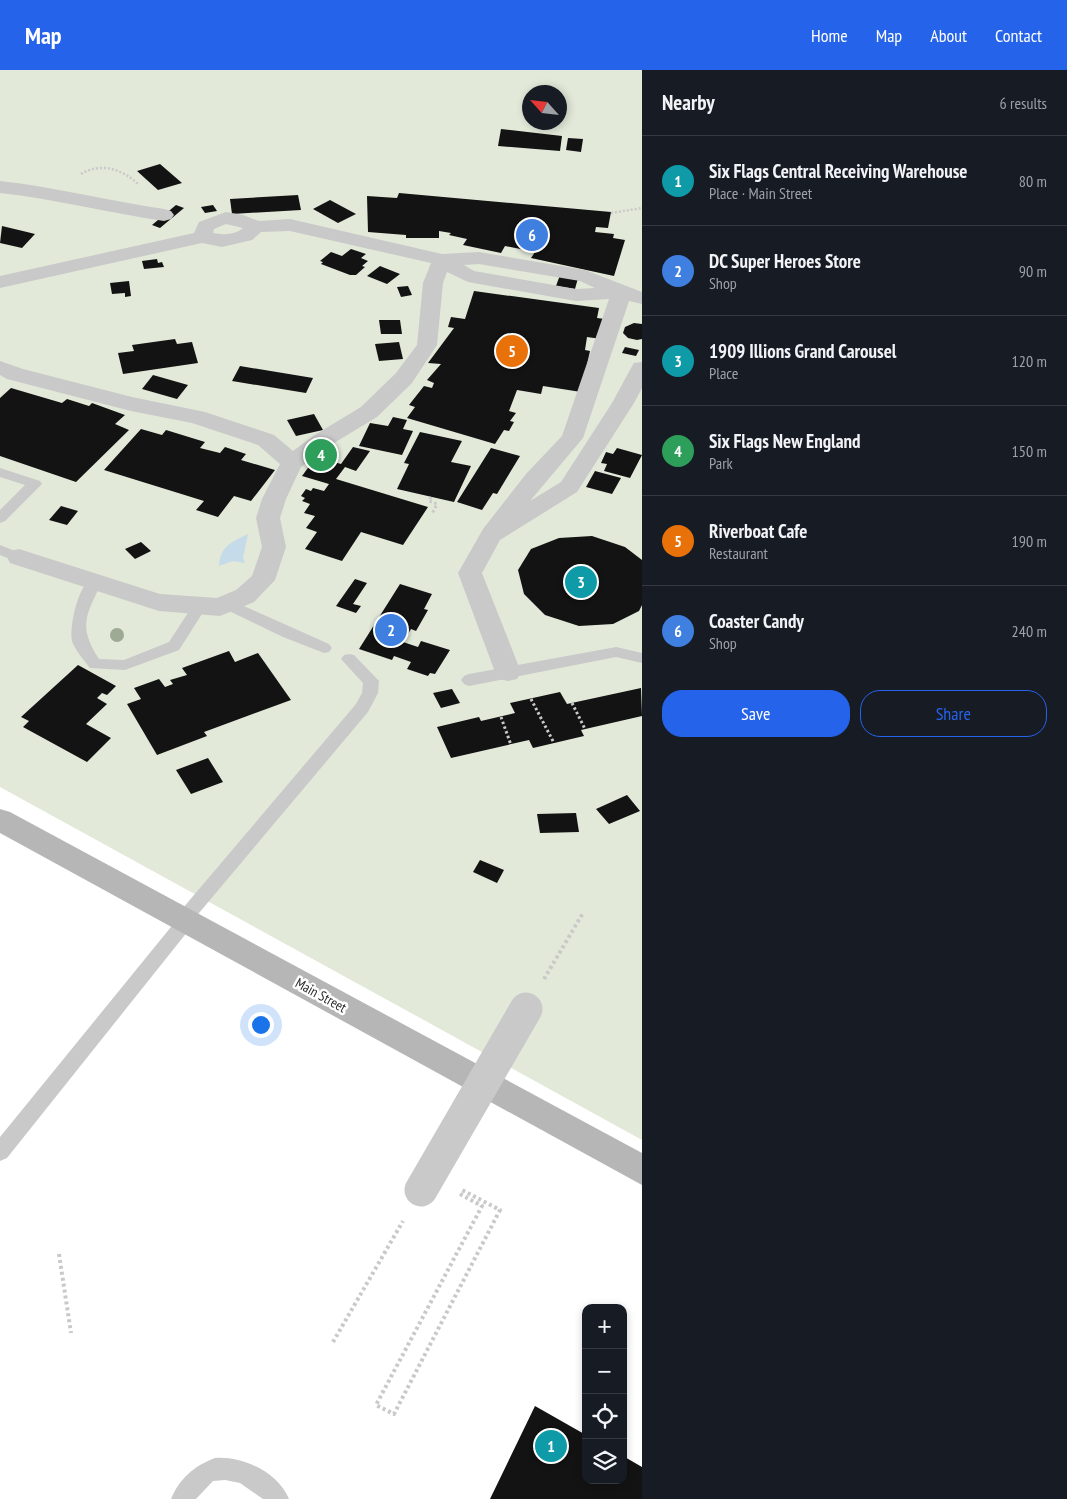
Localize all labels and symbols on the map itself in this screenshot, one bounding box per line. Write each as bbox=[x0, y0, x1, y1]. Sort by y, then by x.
north arrow bbox=[522, 85, 567, 130]
pin: 6 bbox=[516, 216, 548, 254]
pin: 5 bbox=[496, 332, 528, 370]
pin: 4 bbox=[305, 436, 337, 474]
pin: 3 bbox=[565, 563, 597, 601]
pin: 2 bbox=[375, 611, 407, 649]
street label: Main Street bbox=[292, 974, 350, 1016]
your location bbox=[248, 1012, 274, 1038]
pin: 1 bbox=[535, 1427, 567, 1465]

